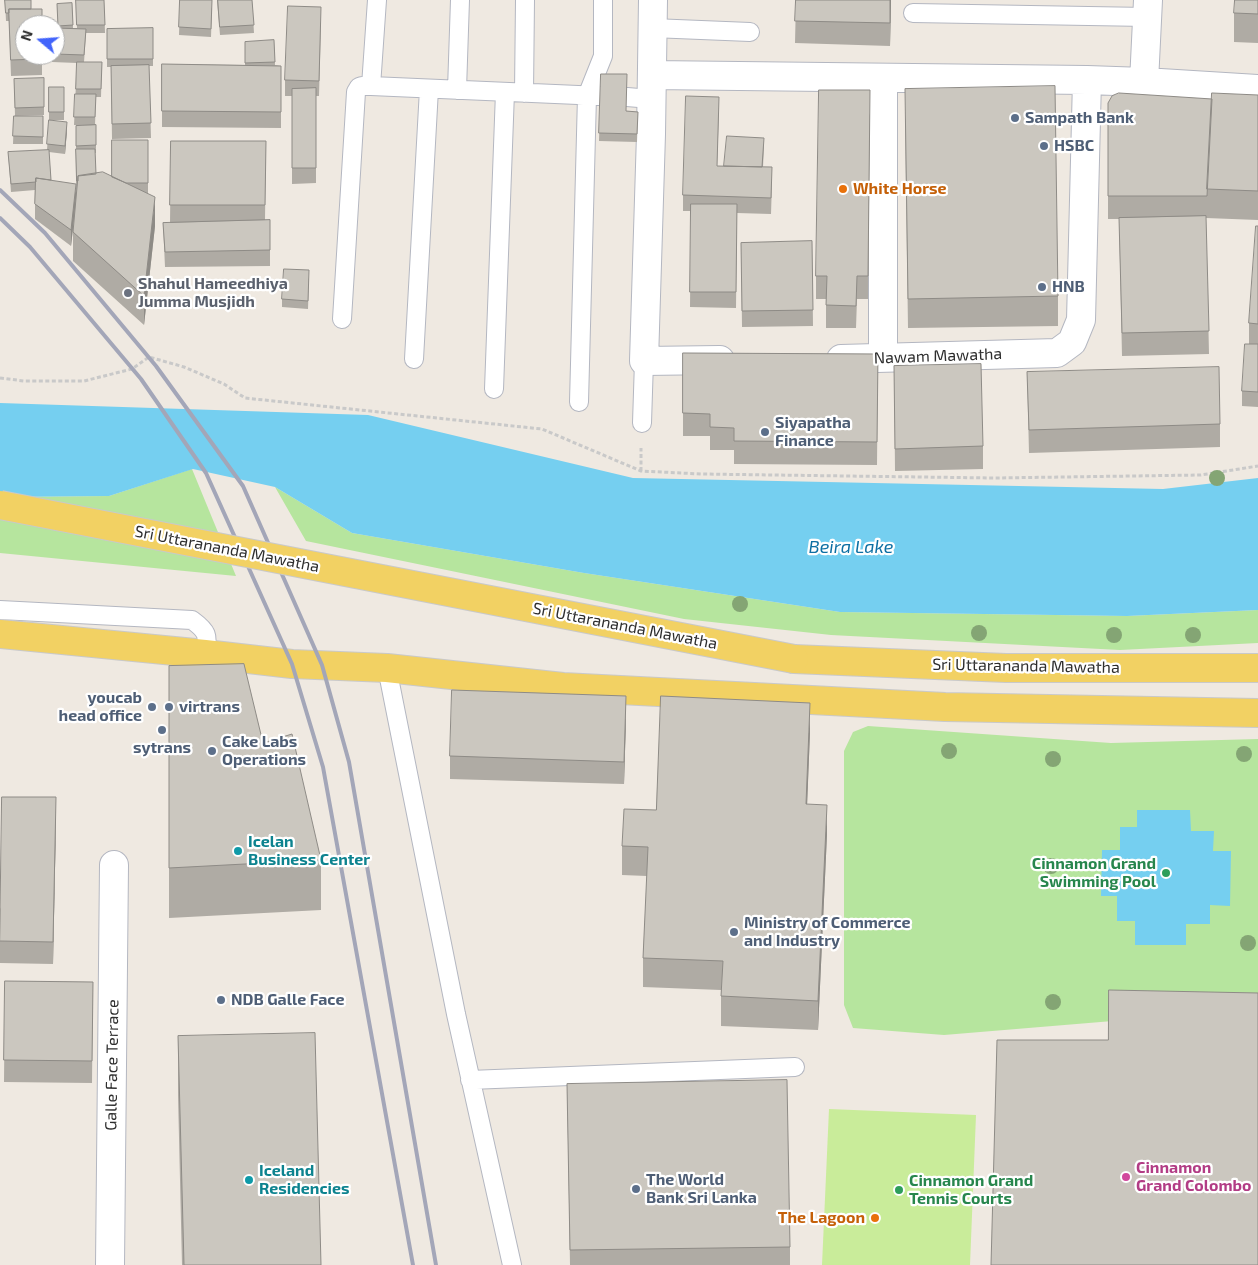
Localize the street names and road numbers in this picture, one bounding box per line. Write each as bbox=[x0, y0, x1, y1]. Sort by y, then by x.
street label: Nawam Mawatha bbox=[873, 344, 1003, 368]
street label: Sri Uttarananda Mawatha bbox=[133, 522, 321, 576]
street label: Sri Uttarananda Mawatha bbox=[531, 599, 719, 653]
street label: Sri Uttarananda Mawatha bbox=[932, 655, 1120, 677]
street label: Galle Face Terrace bbox=[101, 999, 123, 1131]

